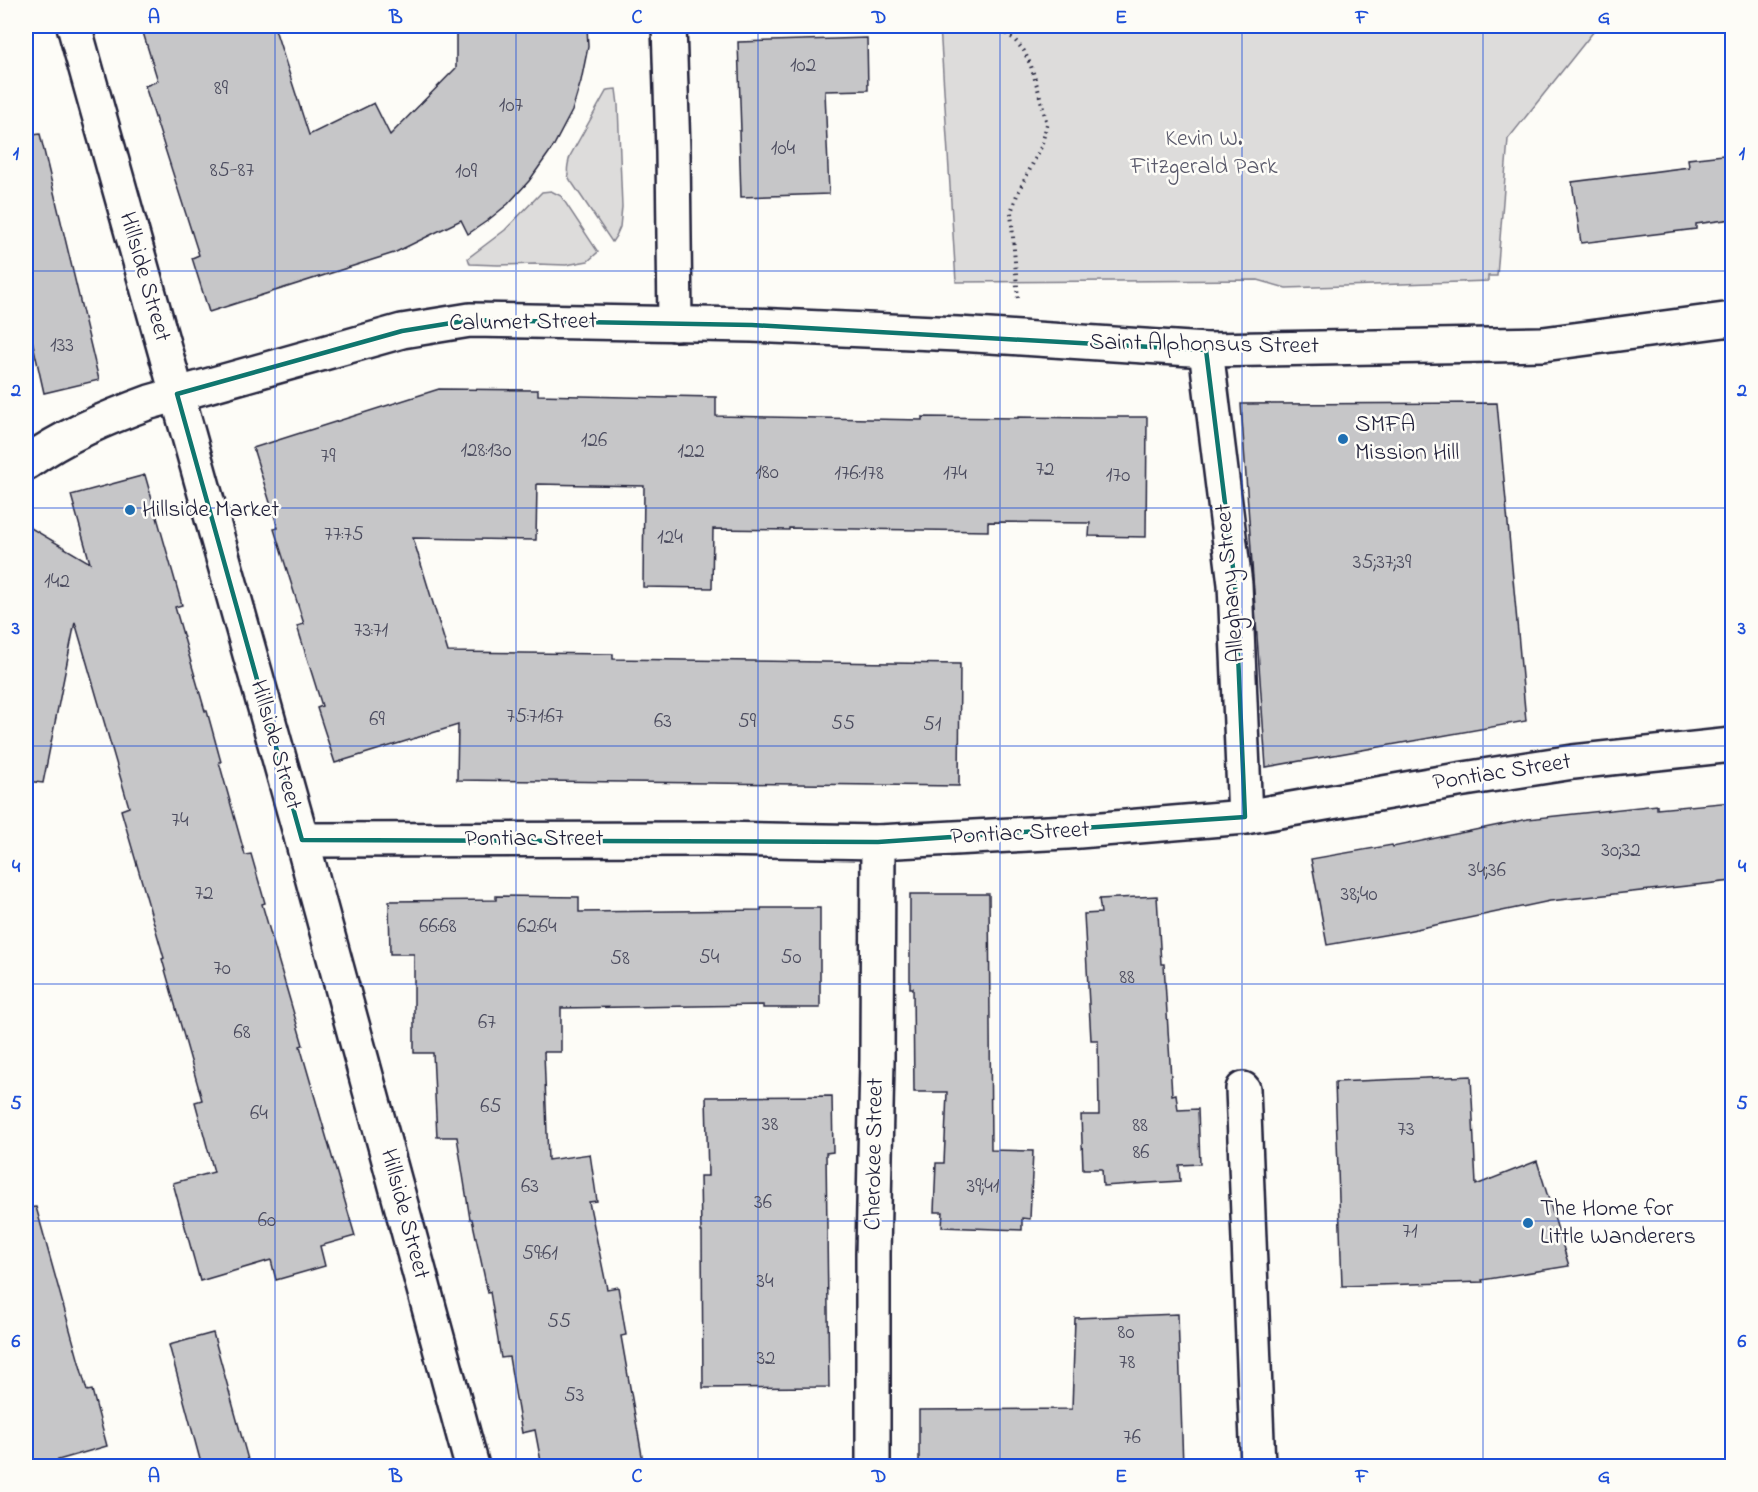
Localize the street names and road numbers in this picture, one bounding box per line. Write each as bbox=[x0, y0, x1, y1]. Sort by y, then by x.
street label: Hillside Street bbox=[109, 208, 179, 346]
street label: Calumet Street bbox=[449, 304, 597, 342]
street label: Saint Alphonsus Street bbox=[1089, 325, 1319, 365]
street label: Alleghany Street bbox=[1207, 502, 1256, 664]
street label: Hillside Street bbox=[240, 676, 310, 814]
street label: Pontiac Street bbox=[1430, 745, 1574, 801]
street label: Pontiac Street bbox=[950, 813, 1090, 855]
street label: Pontiac Street bbox=[464, 822, 604, 857]
street label: Cherokee Street bbox=[856, 1077, 894, 1231]
street label: Hillside Street bbox=[370, 1145, 438, 1283]

